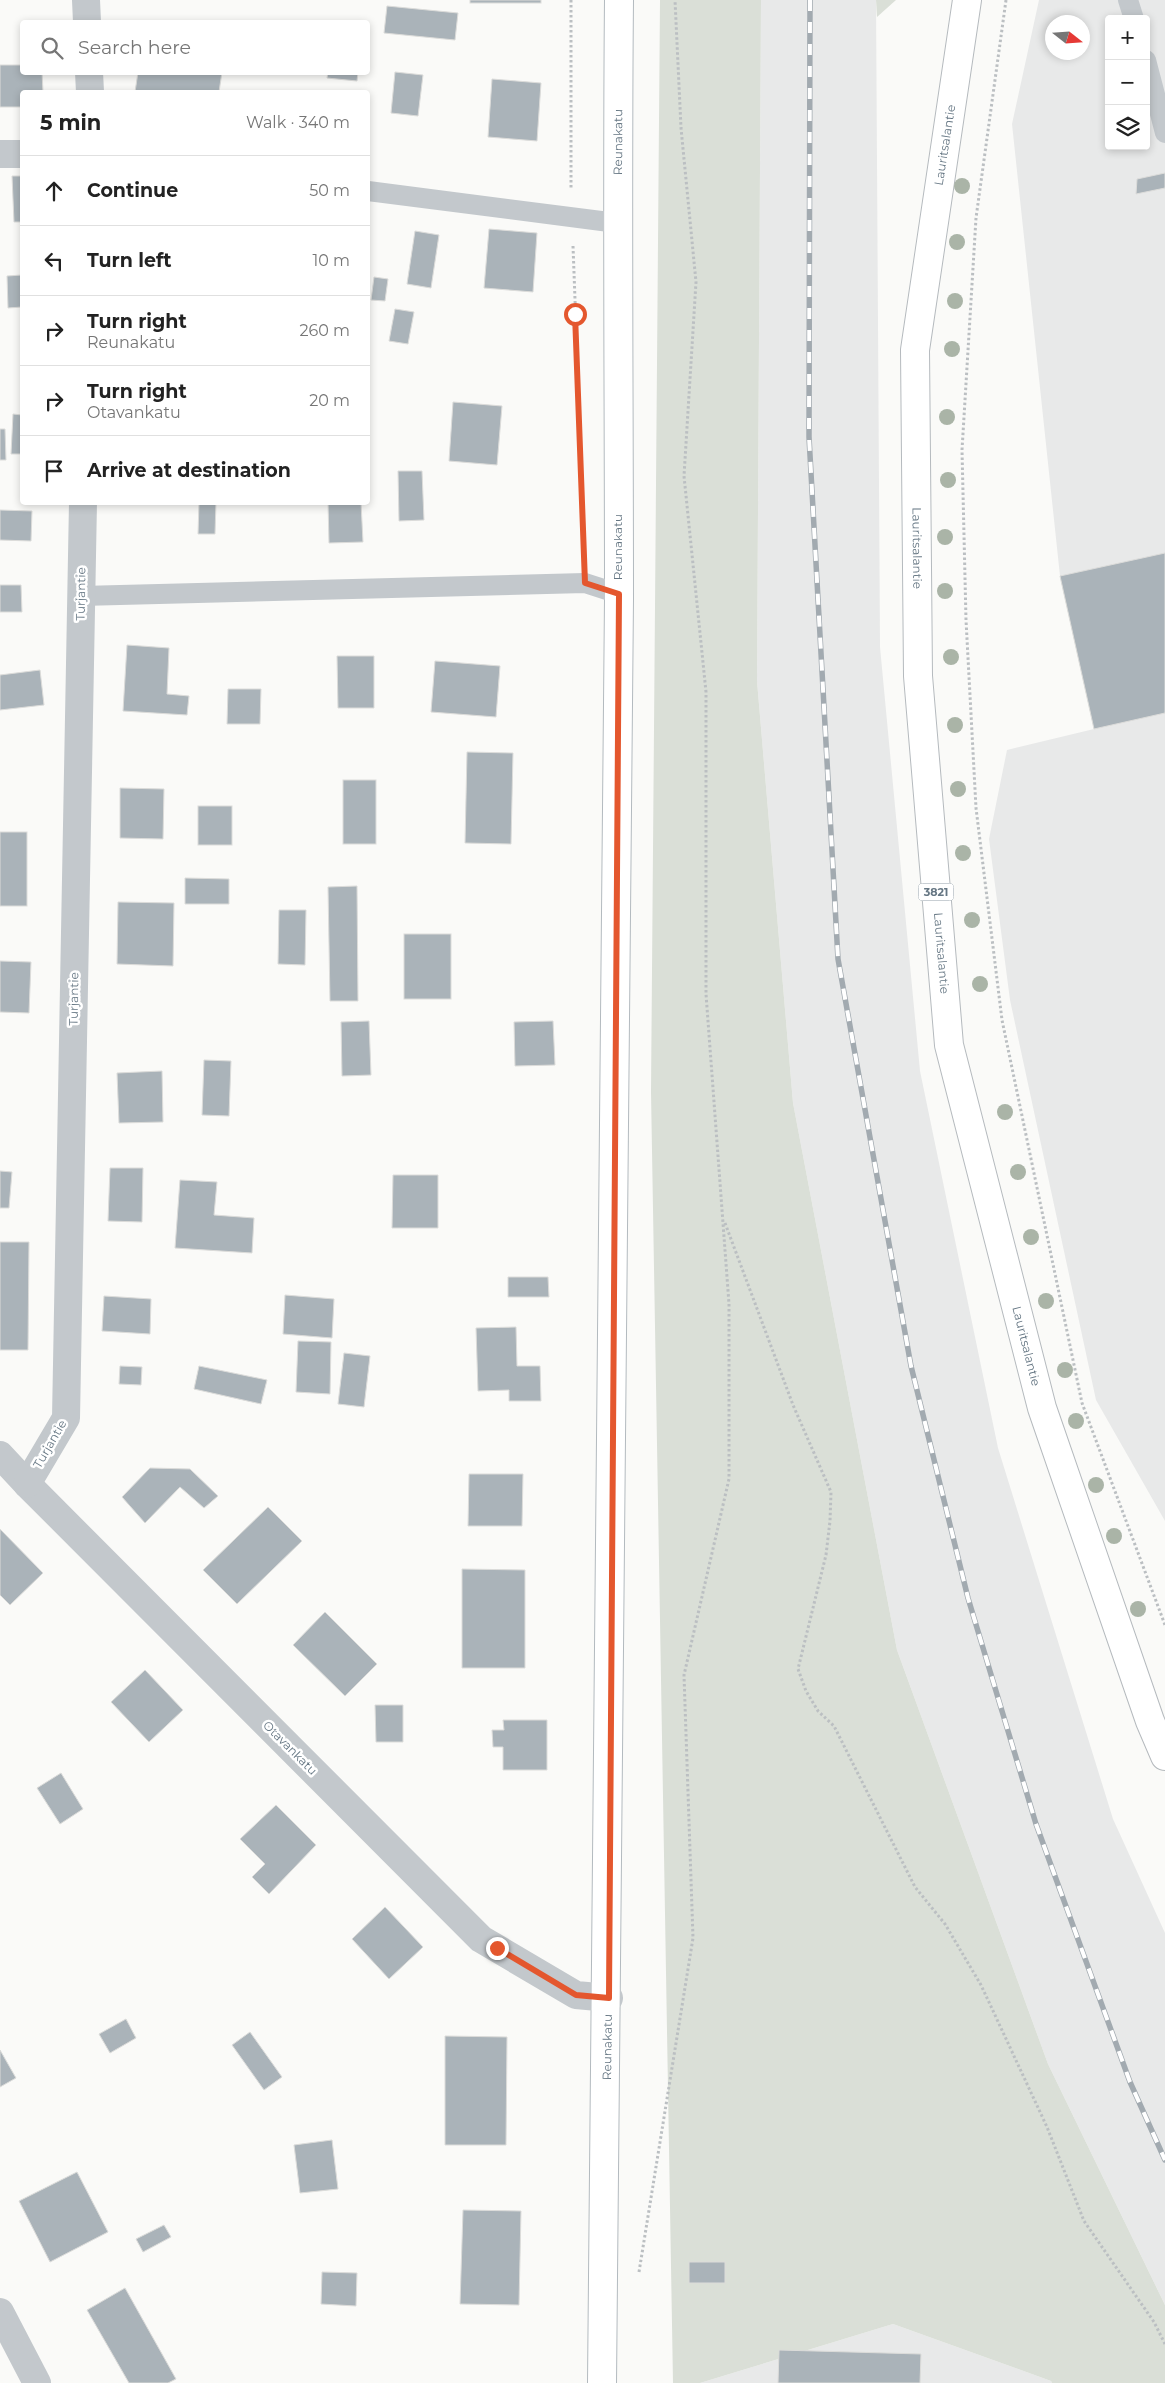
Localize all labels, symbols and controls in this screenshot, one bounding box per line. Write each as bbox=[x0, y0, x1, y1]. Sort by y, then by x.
north arrow bbox=[1045, 15, 1090, 60]
map controls bbox=[1105, 15, 1150, 150]
button: + bbox=[1105, 15, 1150, 60]
search box bbox=[20, 20, 370, 75]
icon: search bbox=[38, 34, 66, 62]
text: Search here bbox=[78, 36, 191, 59]
button: − bbox=[1105, 60, 1150, 105]
street label: Lauritsalantie bbox=[931, 103, 958, 186]
button: layers bbox=[1105, 105, 1150, 150]
street label: Reunakatu bbox=[610, 109, 625, 175]
text: 5 min bbox=[40, 110, 101, 135]
text: Walk · 340 m bbox=[246, 113, 350, 132]
icon: ahead bbox=[40, 177, 68, 205]
text: Continue bbox=[87, 179, 178, 202]
text: 50 m bbox=[309, 181, 350, 200]
icon: left bbox=[40, 247, 68, 275]
text: Turn left bbox=[87, 249, 172, 272]
text: 10 m bbox=[312, 251, 350, 270]
route start bbox=[564, 303, 587, 326]
text: Turn right bbox=[87, 310, 187, 333]
icon: right bbox=[40, 317, 68, 345]
text: 260 m bbox=[299, 321, 350, 340]
text: Reunakatu bbox=[87, 333, 175, 352]
text: Turn right bbox=[87, 380, 187, 403]
icon: right bbox=[40, 387, 68, 415]
text: 20 m bbox=[309, 391, 350, 410]
text: Otavankatu bbox=[87, 403, 181, 422]
icon: arrive bbox=[40, 457, 68, 485]
text: Arrive at destination bbox=[87, 459, 291, 482]
street label: Lauritsalantie bbox=[909, 507, 925, 589]
street label: Reunakatu bbox=[610, 514, 625, 580]
street label: Turjantie bbox=[73, 567, 88, 621]
road number: 3821 bbox=[918, 884, 954, 900]
street label: Lauritsalantie bbox=[931, 912, 953, 994]
street label: Turjantie bbox=[66, 972, 81, 1026]
street label: Lauritsalantie bbox=[1009, 1305, 1044, 1387]
street label: Turjantie bbox=[30, 1417, 69, 1471]
street label: Otavankatu bbox=[260, 1718, 320, 1778]
route end bbox=[486, 1937, 509, 1960]
street label: Reunakatu bbox=[599, 2014, 615, 2080]

